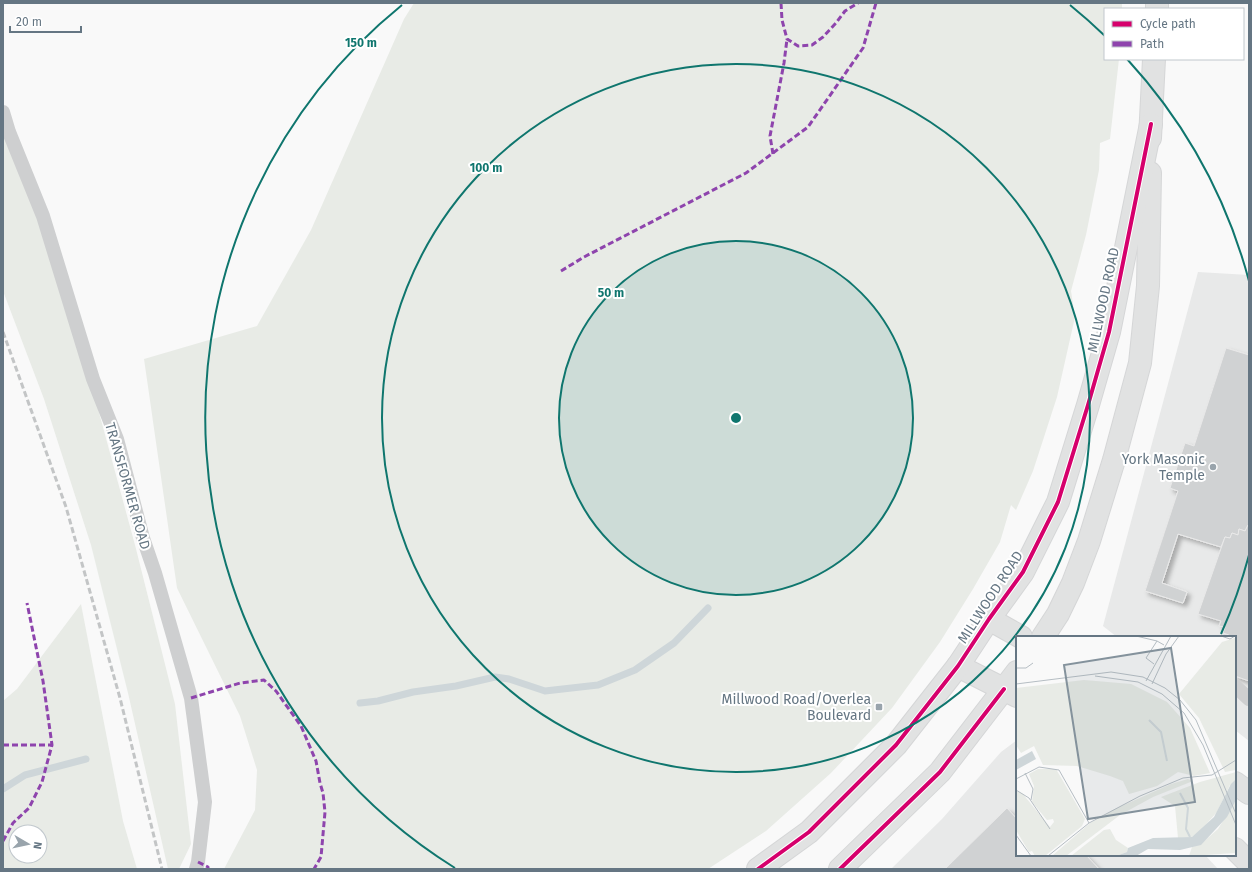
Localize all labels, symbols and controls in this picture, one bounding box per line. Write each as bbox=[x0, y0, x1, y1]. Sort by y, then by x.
scale bar bbox=[10, 8, 81, 34]
legend bbox=[1104, 8, 1244, 60]
text: 20 m bbox=[16, 15, 42, 29]
text: Cycle path bbox=[1140, 17, 1196, 31]
text: 150 m bbox=[345, 36, 377, 50]
text: Path bbox=[1140, 37, 1164, 51]
text: 100 m bbox=[470, 161, 502, 175]
street label: MILLWOOD ROAD bbox=[1084, 246, 1123, 354]
text: 50 m bbox=[598, 286, 624, 300]
centre of rings bbox=[729, 411, 743, 425]
street label: TRANSFORMER ROAD bbox=[101, 421, 154, 552]
place label: York Masonic Temple bbox=[1122, 451, 1205, 484]
marker: York Masonic Temple bbox=[1208, 462, 1218, 472]
street label: MILLWOOD ROAD bbox=[954, 548, 1027, 647]
inset map bbox=[1016, 636, 1236, 856]
place label: Millwood Road/Overlea Boulevard bbox=[722, 691, 871, 724]
marker: Millwood Road/Overlea Boulevard bbox=[874, 702, 884, 712]
north arrow bbox=[8, 824, 48, 864]
text: N bbox=[30, 841, 44, 850]

